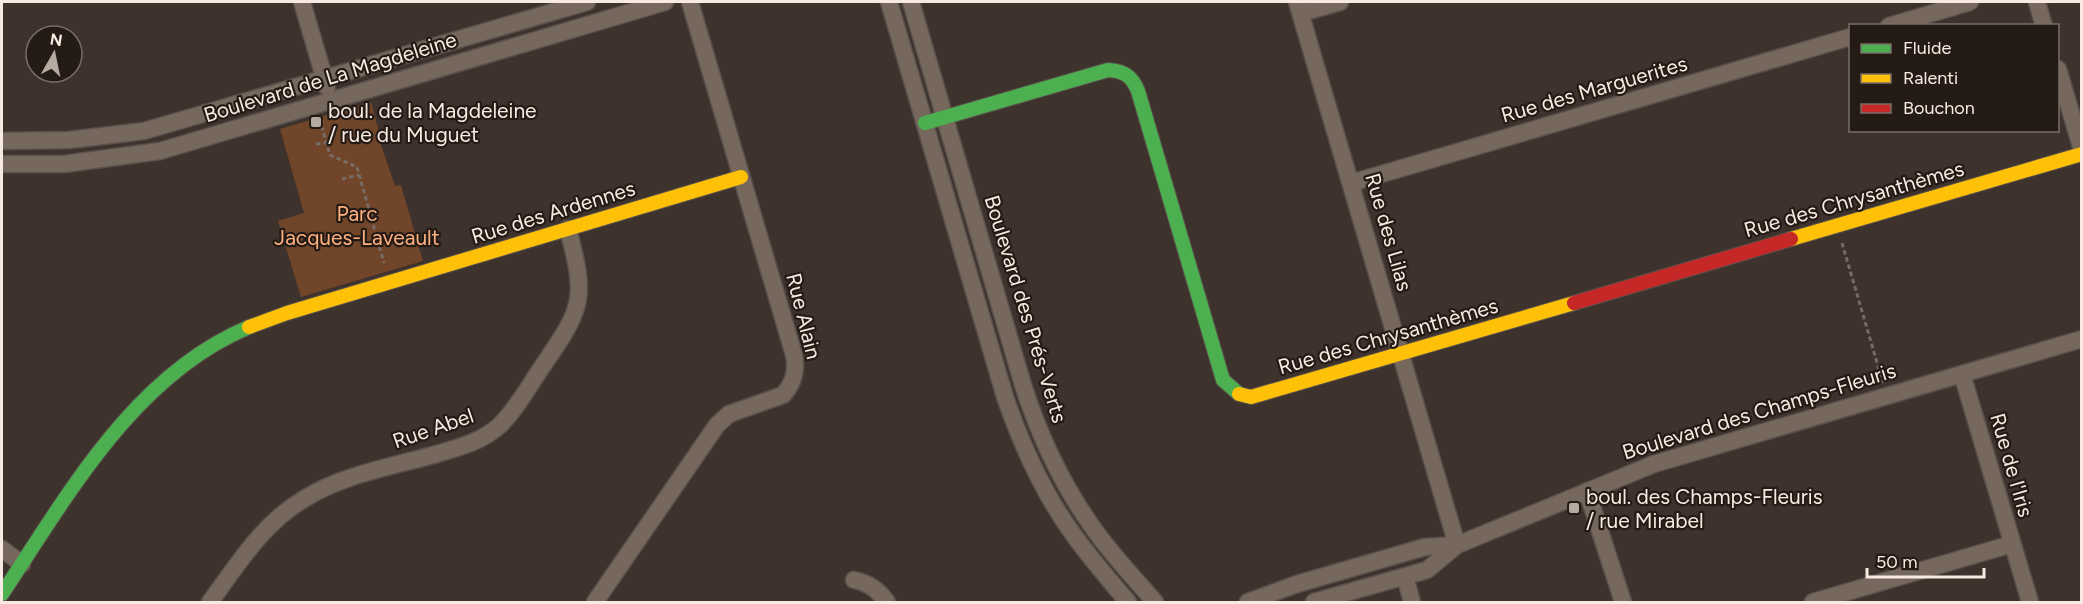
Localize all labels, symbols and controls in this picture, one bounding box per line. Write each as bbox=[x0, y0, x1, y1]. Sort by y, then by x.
north arrow bbox=[24, 24, 84, 84]
legend bbox=[1849, 24, 2059, 132]
street label: Boulevard de La Magdeleine bbox=[201, 27, 459, 127]
text: N bbox=[49, 29, 64, 50]
text: Fluide bbox=[1903, 37, 1952, 59]
street label: Rue des Marguerites bbox=[1498, 50, 1690, 128]
text: Ralenti bbox=[1903, 67, 1958, 89]
text: Bouchon bbox=[1903, 97, 1975, 119]
place label: boul. de la Magdeleine / rue du Muguet bbox=[328, 98, 537, 147]
marker: boul. de la Magdeleine / rue du Muguet bbox=[309, 115, 323, 129]
street label: Rue des Chrysanthèmes bbox=[1741, 156, 1967, 242]
street label: Rue des Lilas bbox=[1360, 170, 1418, 294]
street label: Rue des Ardennes bbox=[468, 175, 638, 249]
street label: Boulevard des Prés-Verts bbox=[979, 192, 1073, 426]
park label: Parc Jacques-Laveault bbox=[274, 201, 440, 250]
street label: Rue Alain bbox=[781, 270, 827, 362]
street label: Rue des Chrysanthèmes bbox=[1275, 293, 1501, 379]
street label: Boulevard des Champs-Fleuris bbox=[1619, 357, 1899, 465]
street label: Rue Abel bbox=[389, 402, 477, 454]
street label: Rue de l'Iris bbox=[1985, 410, 2039, 520]
place label: boul. des Champs-Fleuris / rue Mirabel bbox=[1586, 484, 1822, 533]
marker: boul. des Champs-Fleuris / rue Mirabel bbox=[1567, 501, 1581, 515]
scale bar bbox=[1867, 541, 1984, 579]
text: 50 m bbox=[1876, 551, 1918, 573]

